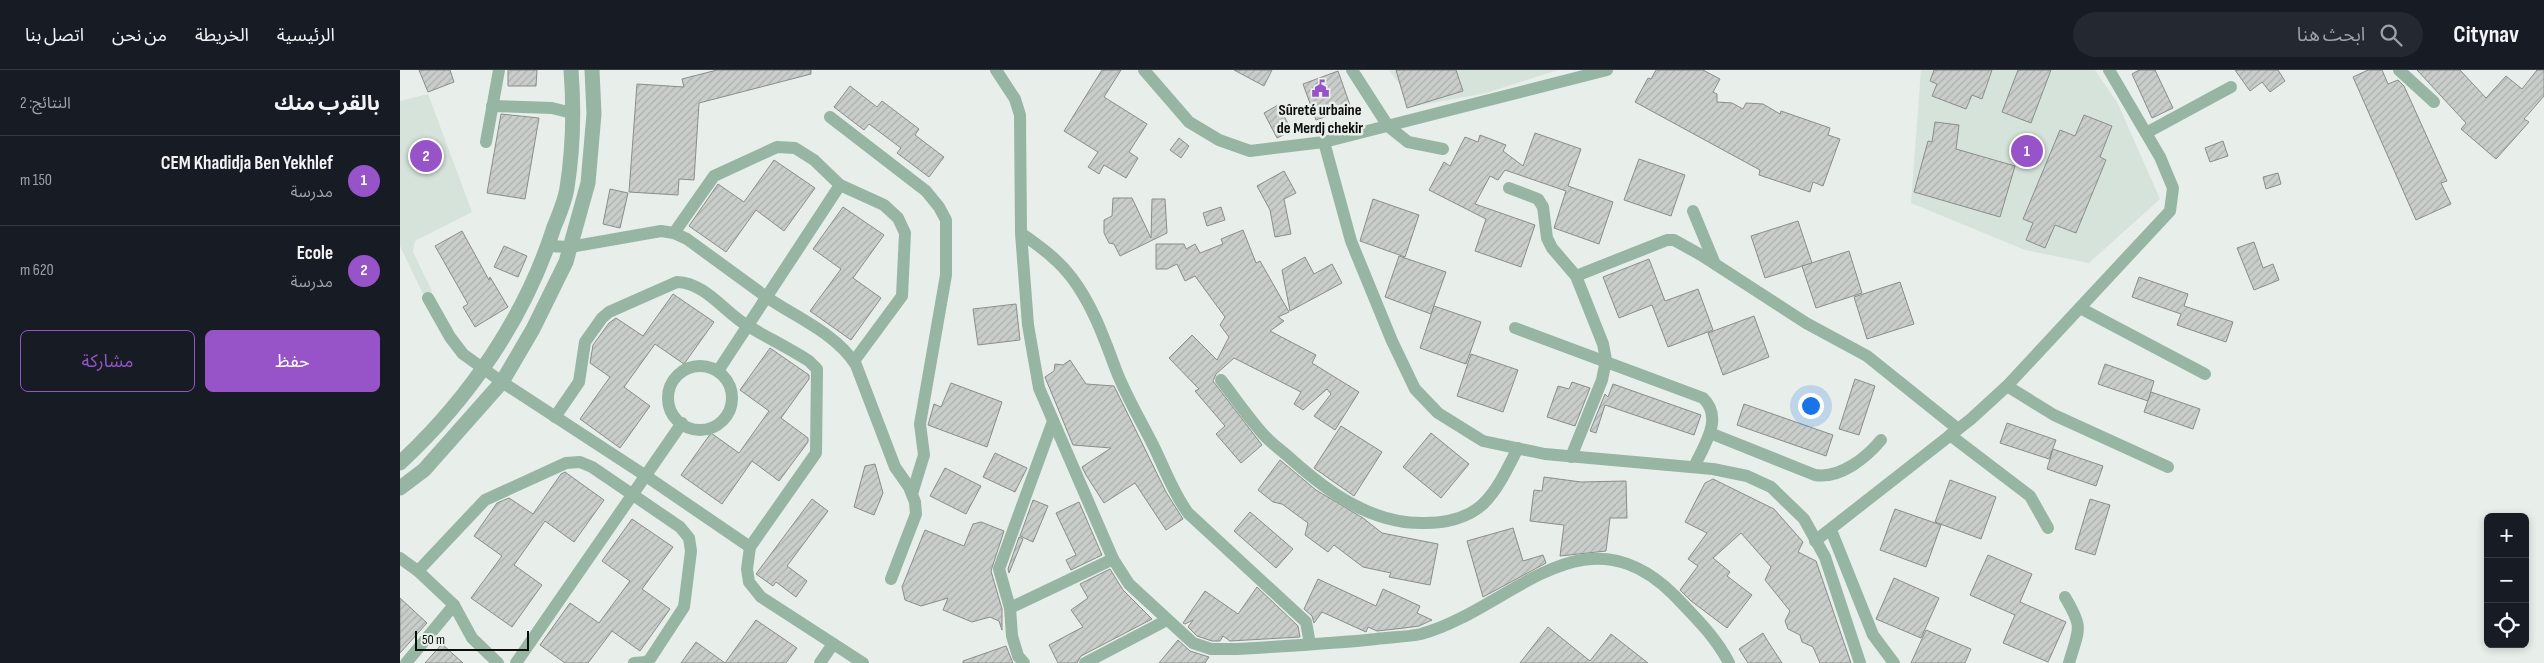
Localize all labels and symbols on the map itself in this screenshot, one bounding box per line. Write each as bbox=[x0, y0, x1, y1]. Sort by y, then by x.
public building icon: Sûreté urbaine de Merdj chekir bbox=[1310, 79, 1330, 99]
place label: Sûreté urbaine de Merdj chekir bbox=[1277, 101, 1363, 138]
pin: 1 bbox=[2011, 132, 2043, 170]
pin: 2 bbox=[410, 137, 442, 175]
your location bbox=[1798, 393, 1824, 419]
scale bar bbox=[415, 628, 529, 651]

